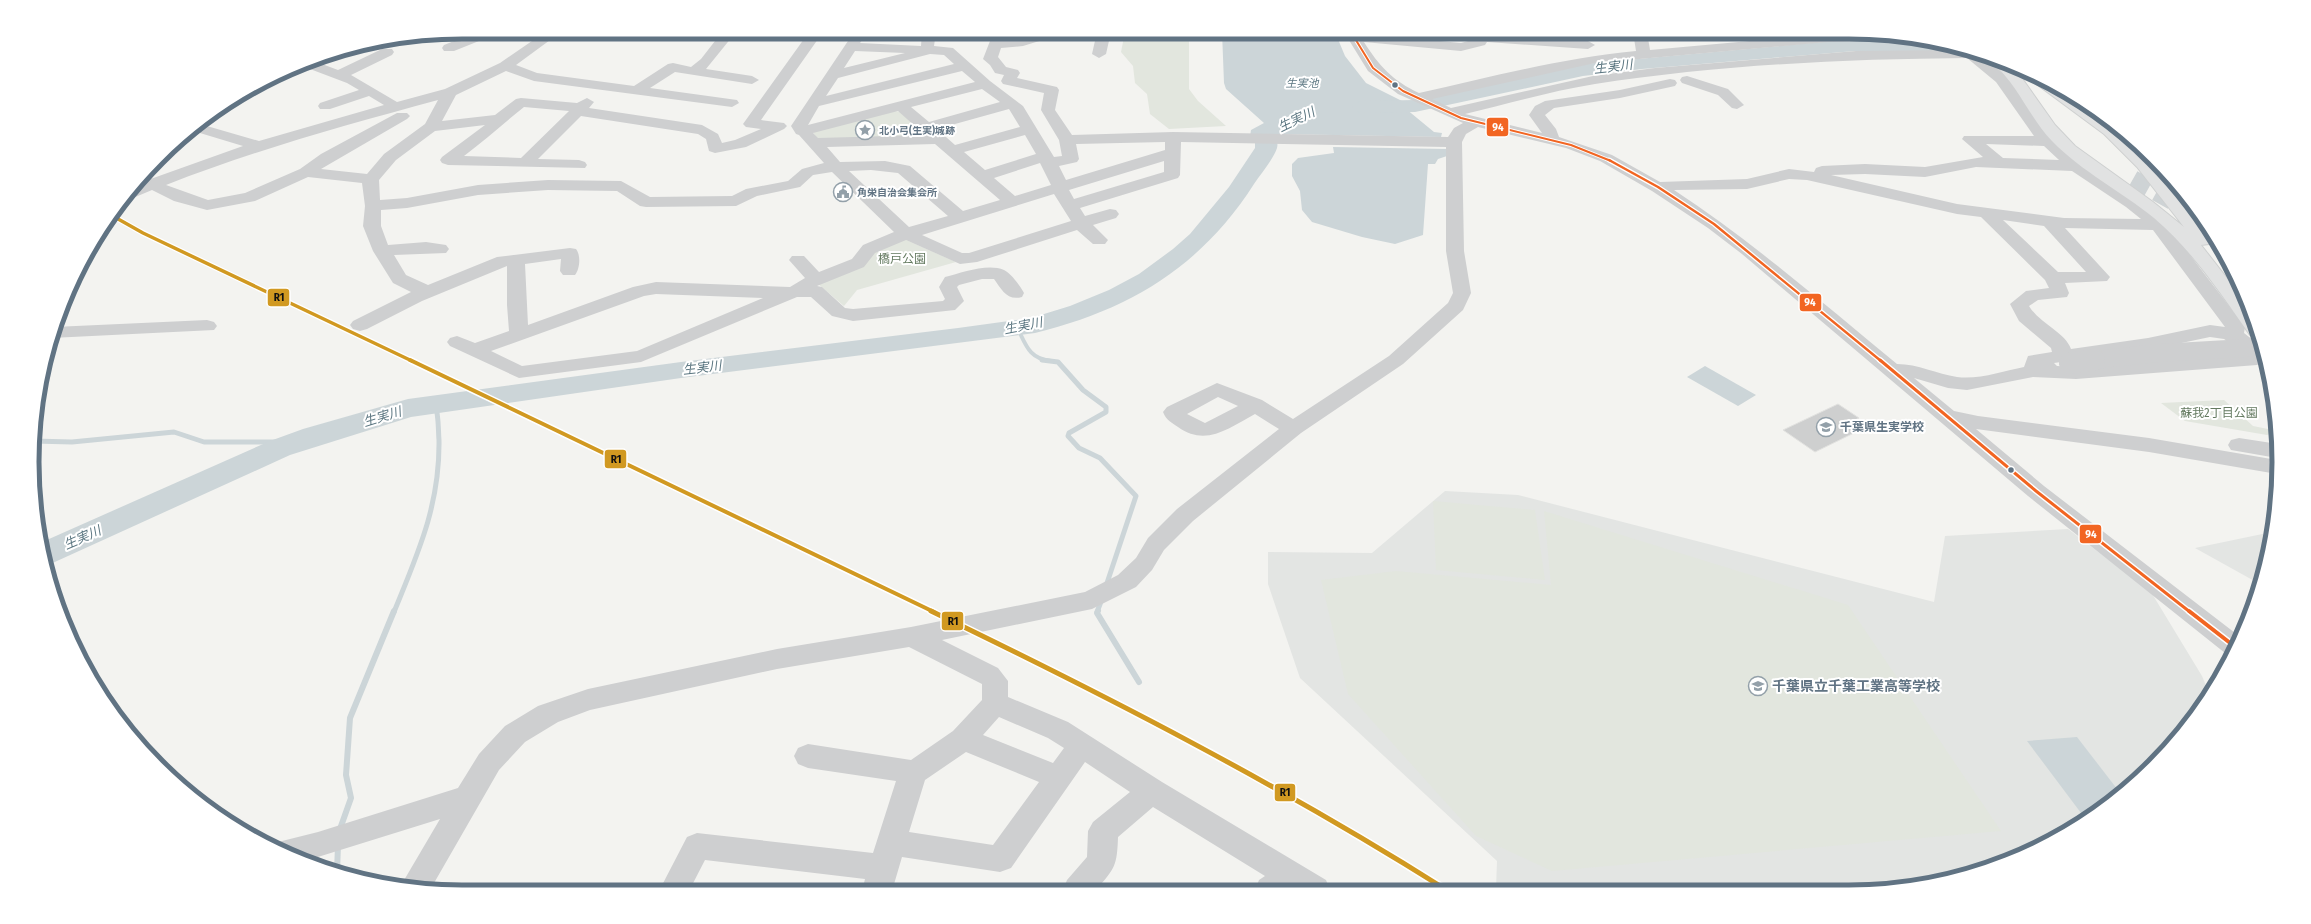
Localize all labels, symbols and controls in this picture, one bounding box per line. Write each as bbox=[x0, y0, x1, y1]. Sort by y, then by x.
water label: 生実川 bbox=[1593, 56, 1635, 76]
water label: 生実池 bbox=[1286, 77, 1319, 90]
unlabelled marker bbox=[1390, 80, 1400, 90]
water label: 生実川 bbox=[1275, 103, 1319, 135]
line badge: 94 bbox=[1486, 117, 1509, 137]
place icon: 北小弓(生実)城跡 bbox=[854, 119, 876, 141]
text: 94 bbox=[1492, 121, 1504, 134]
place label: 北小弓(生実)城跡 bbox=[879, 124, 955, 137]
public building icon: 角栄自治会集会所 bbox=[832, 181, 854, 203]
place label: 角栄自治会集会所 bbox=[857, 187, 937, 199]
park label: 橋戸公園 bbox=[878, 252, 926, 266]
line badge: R1 bbox=[267, 288, 290, 307]
text: R1 bbox=[274, 291, 284, 304]
line badge: 94 bbox=[1799, 293, 1822, 312]
text: 94 bbox=[1804, 296, 1816, 309]
water label: 生実川 bbox=[1003, 314, 1046, 337]
water label: 生実川 bbox=[682, 357, 724, 377]
water label: 生実川 bbox=[361, 403, 405, 429]
park label: 蘇我2丁目公園 bbox=[2180, 406, 2258, 420]
school or university icon: 千葉県生実学校 bbox=[1815, 416, 1837, 438]
place label: 千葉県生実学校 bbox=[1840, 420, 1924, 434]
line badge: R1 bbox=[604, 449, 627, 469]
text: R1 bbox=[611, 453, 621, 466]
unlabelled marker bbox=[2006, 465, 2016, 475]
water label: 生実川 bbox=[61, 522, 105, 552]
line badge: 94 bbox=[2079, 524, 2102, 544]
text: 94 bbox=[2085, 528, 2097, 541]
line badge: R1 bbox=[941, 611, 964, 631]
text: R1 bbox=[948, 615, 958, 628]
school or university icon: 千葉県立千葉工業高等学校 bbox=[1747, 675, 1769, 697]
place label: 千葉県立千葉工業高等学校 bbox=[1772, 678, 1940, 695]
line badge: R1 bbox=[1274, 783, 1296, 802]
text: R1 bbox=[1280, 786, 1290, 799]

